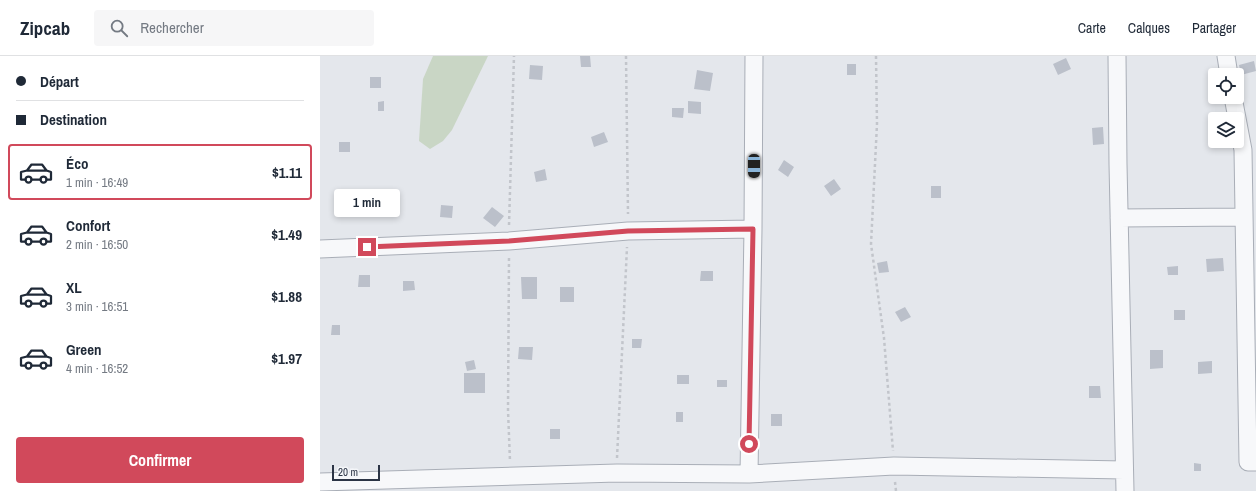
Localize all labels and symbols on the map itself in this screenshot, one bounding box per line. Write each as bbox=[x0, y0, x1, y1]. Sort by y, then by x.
car bbox=[748, 154, 760, 178]
callout: 1 min bbox=[334, 189, 400, 217]
route end bbox=[358, 238, 376, 256]
route start bbox=[740, 435, 758, 453]
scale bar bbox=[332, 463, 380, 482]

